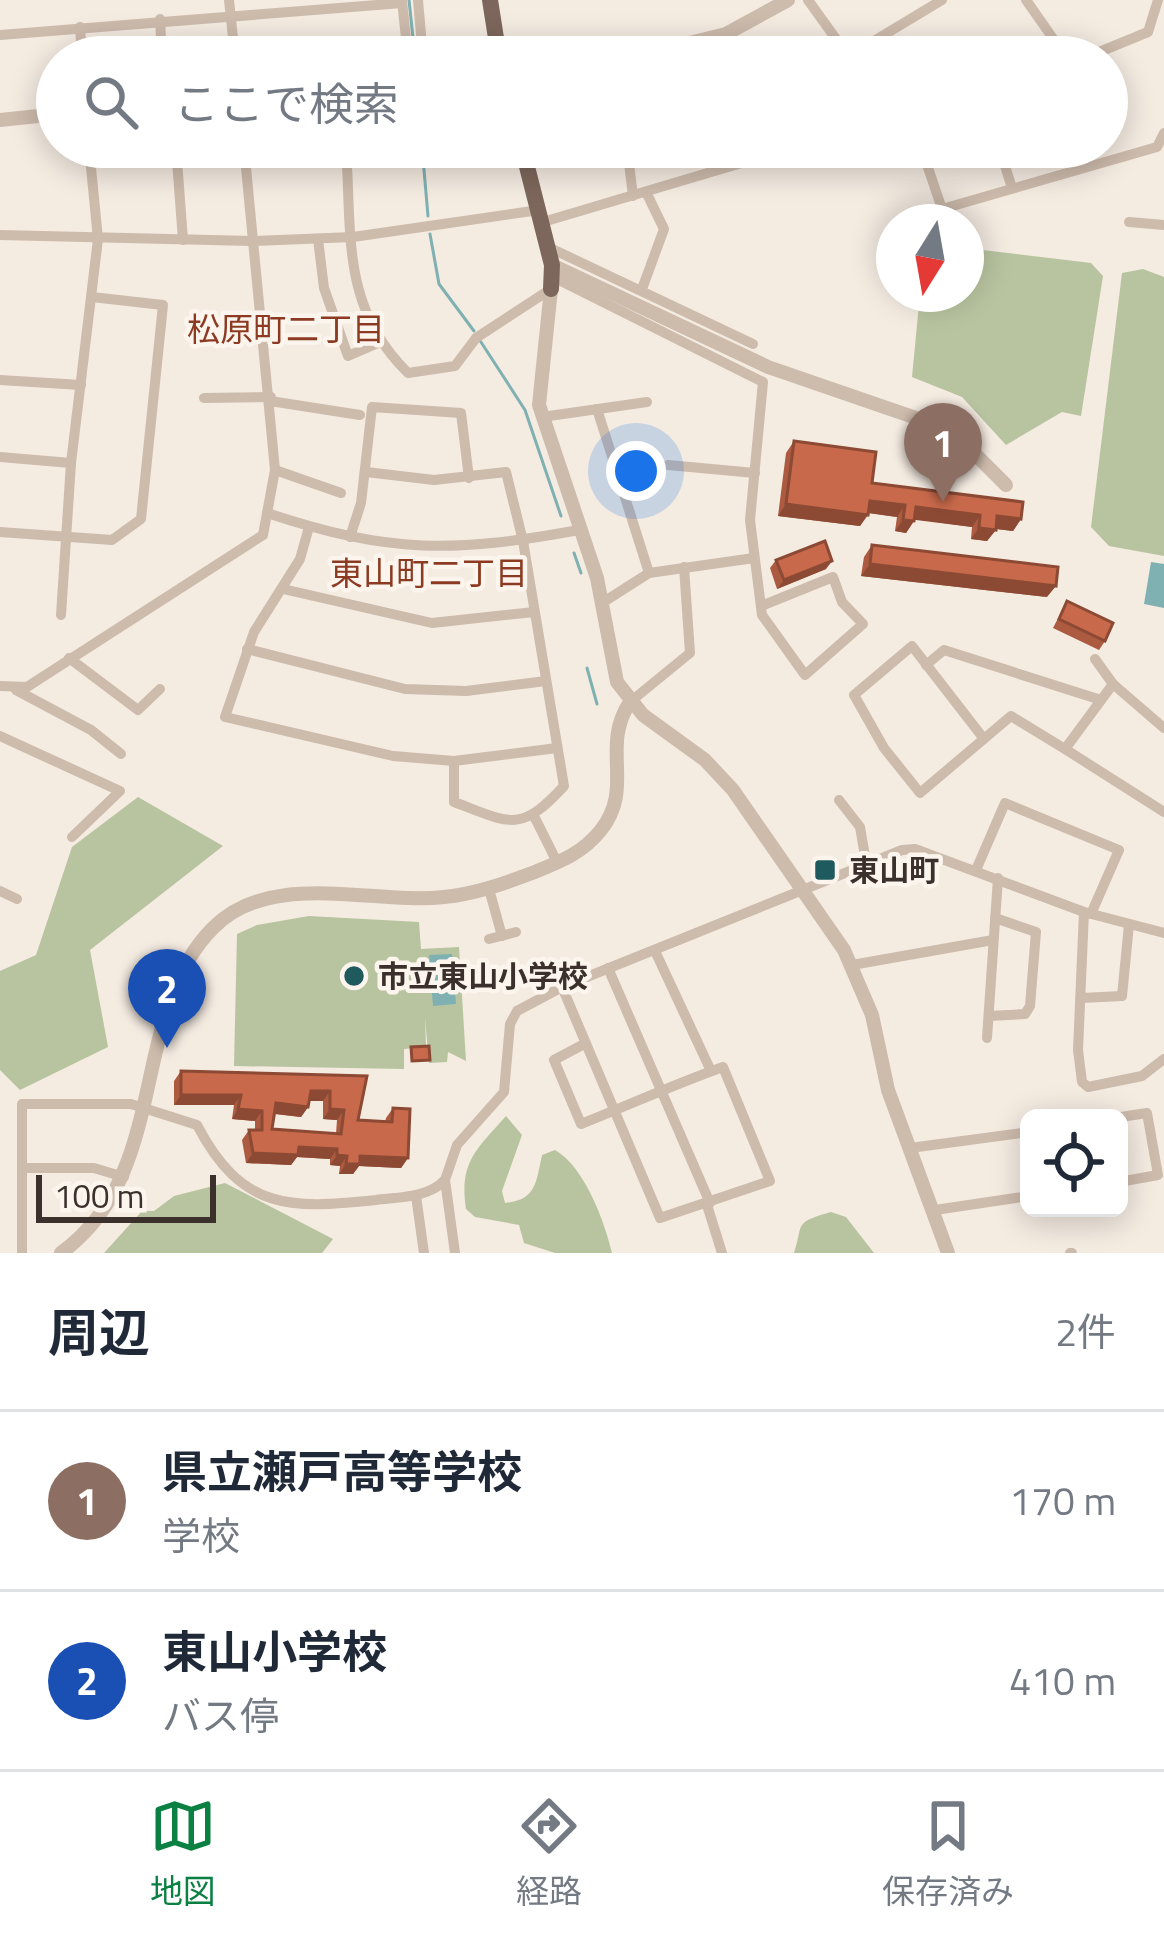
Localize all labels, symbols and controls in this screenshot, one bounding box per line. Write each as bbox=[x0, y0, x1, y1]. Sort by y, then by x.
search box bbox=[36, 36, 1128, 168]
icon: search bbox=[78, 69, 144, 135]
text: ここで検索 bbox=[174, 69, 399, 137]
north arrow bbox=[876, 204, 984, 312]
district label: 松原町二丁目 bbox=[187, 304, 385, 354]
pin: 1 bbox=[904, 403, 982, 502]
your location bbox=[606, 441, 666, 501]
district label: 東山町二丁目 bbox=[330, 548, 528, 598]
place label: 東山町 bbox=[849, 847, 939, 893]
marker: 東山町 bbox=[812, 857, 838, 883]
pin: 2 bbox=[128, 949, 206, 1048]
place label: 市立東山小学校 bbox=[378, 953, 588, 999]
marker: 市立東山小学校 bbox=[341, 963, 367, 989]
map controls bbox=[1020, 1109, 1128, 1217]
button: locate bbox=[1020, 1109, 1128, 1217]
scale bar bbox=[36, 1169, 216, 1222]
text: 100 m bbox=[54, 1171, 144, 1221]
text: 周辺 bbox=[48, 1293, 150, 1371]
text: 2件 bbox=[1055, 1302, 1116, 1361]
text: 県立瀬戸高等学校 bbox=[162, 1437, 522, 1505]
text: 1 bbox=[76, 1471, 98, 1530]
text: 170 m bbox=[1009, 1471, 1116, 1530]
text: 学校 bbox=[162, 1506, 240, 1565]
text: 東山小学校 bbox=[162, 1617, 387, 1685]
text: 2 bbox=[76, 1651, 98, 1710]
text: 410 m bbox=[1009, 1651, 1116, 1710]
text: バス停 bbox=[162, 1686, 279, 1745]
tab: 地図 bbox=[150, 1793, 216, 1916]
tab: 経路 bbox=[516, 1793, 582, 1916]
tab: 保存済み bbox=[882, 1793, 1014, 1916]

